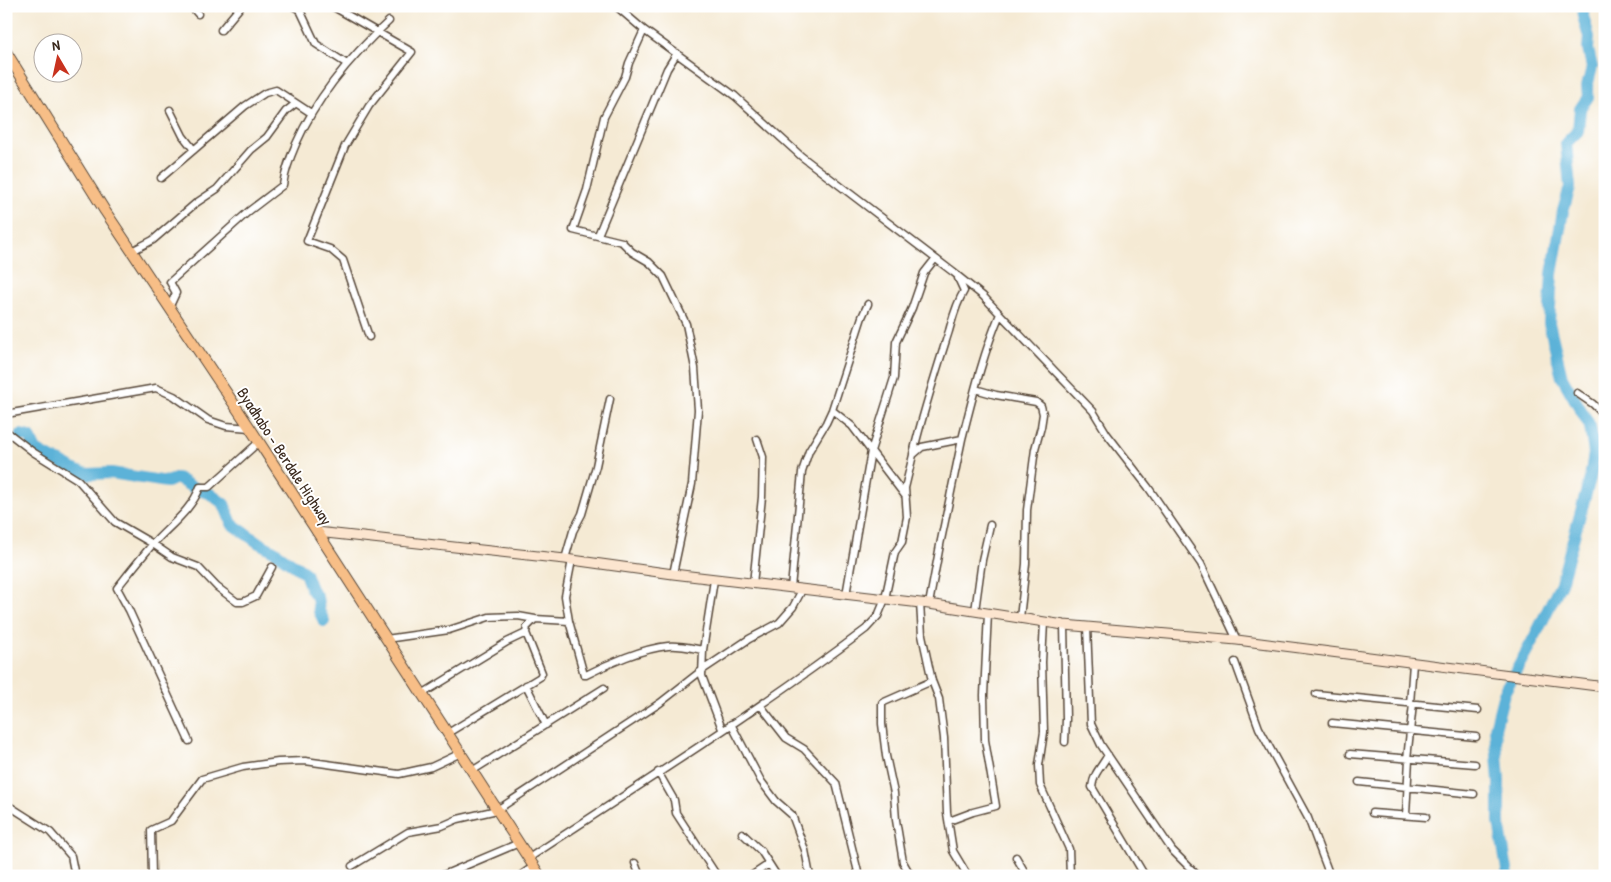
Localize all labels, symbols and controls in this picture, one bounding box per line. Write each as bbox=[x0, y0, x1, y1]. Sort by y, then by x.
north arrow bbox=[32, 32, 82, 82]
text: N bbox=[51, 35, 62, 55]
street label: Byadhabo - Berdale Highway bbox=[232, 383, 338, 529]

